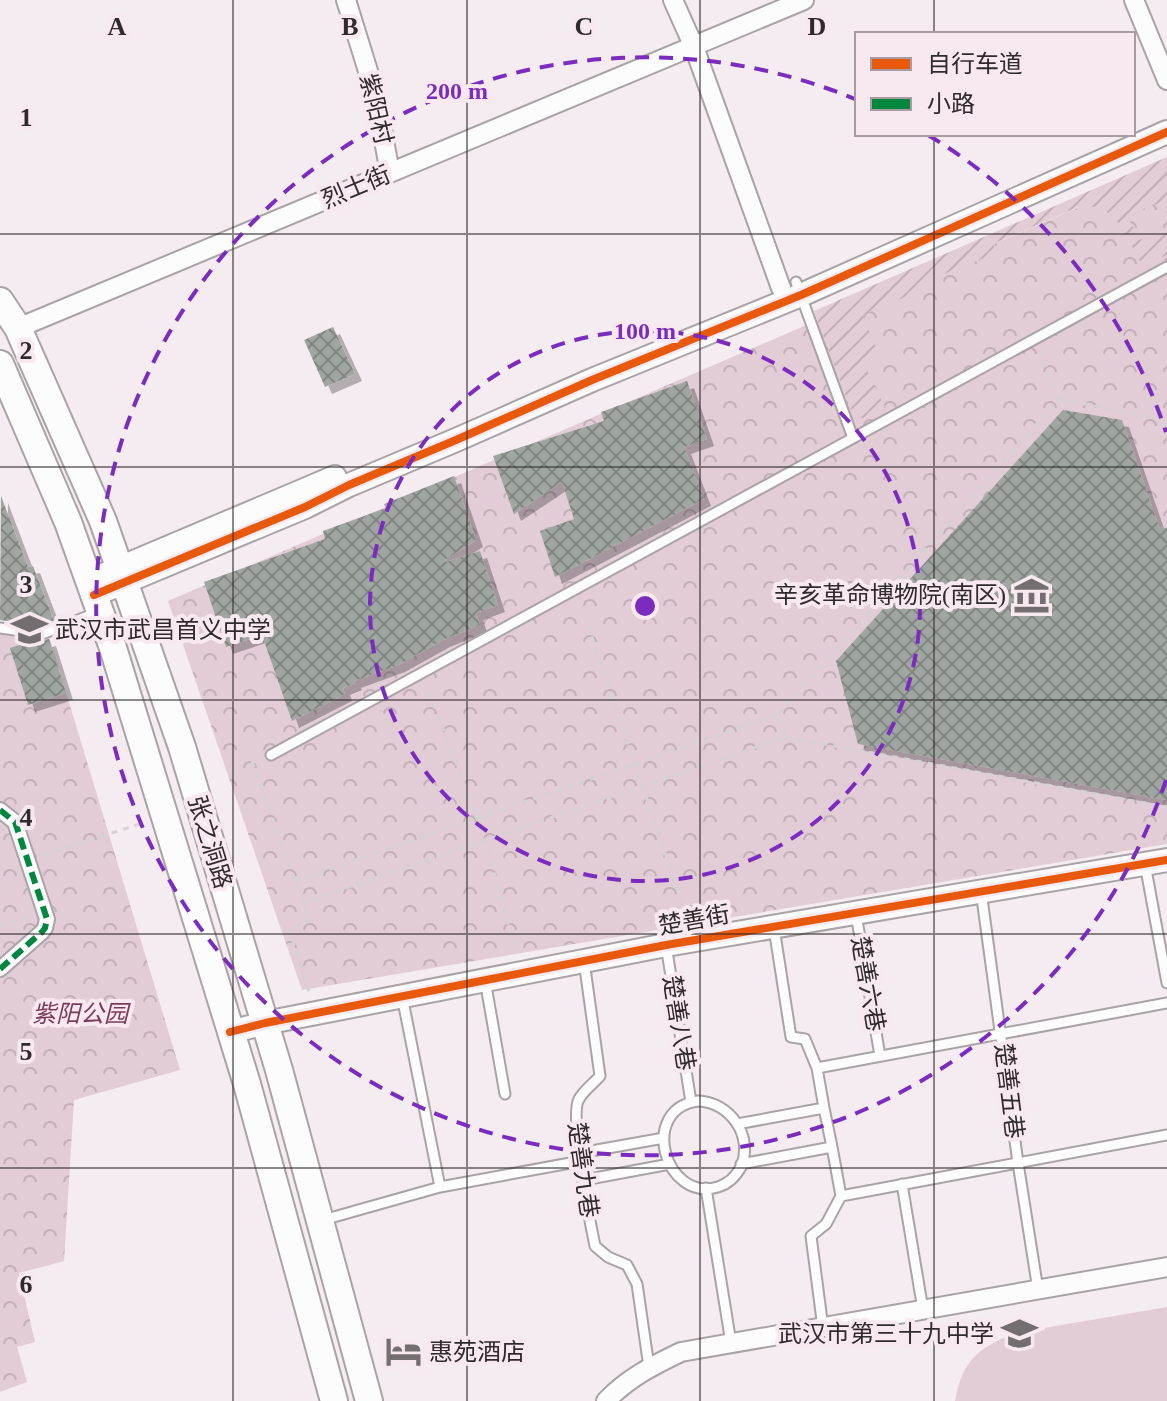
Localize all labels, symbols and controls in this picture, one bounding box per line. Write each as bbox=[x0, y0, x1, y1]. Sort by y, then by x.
text: A bbox=[108, 12, 127, 41]
text: B bbox=[341, 12, 359, 41]
text: C bbox=[575, 12, 593, 41]
text: D bbox=[808, 12, 826, 41]
legend bbox=[855, 32, 1135, 136]
text: 自行车道 bbox=[927, 51, 1023, 77]
street label: 紫阳村 bbox=[355, 71, 397, 147]
text: 200 m bbox=[426, 78, 488, 104]
text: 小路 bbox=[927, 91, 975, 117]
text: 1 bbox=[20, 103, 33, 132]
street label: 烈士街 bbox=[318, 161, 394, 213]
text: 100 m bbox=[614, 318, 676, 344]
text: 2 bbox=[20, 336, 33, 365]
text: 3 bbox=[20, 570, 33, 599]
museum icon: 辛亥革命博物院(南区) bbox=[1013, 576, 1051, 614]
place label: 辛亥革命博物院(南区) bbox=[774, 582, 1006, 608]
centre of rings bbox=[631, 592, 659, 620]
school or university icon: 武汉市武昌首义中学 bbox=[10, 611, 48, 649]
place label: 武汉市武昌首义中学 bbox=[55, 617, 271, 643]
street label: 张之洞路 bbox=[184, 792, 236, 892]
text: 4 bbox=[20, 803, 33, 832]
street label: 楚善街 bbox=[656, 901, 732, 939]
street label: 楚善六巷 bbox=[847, 934, 889, 1034]
street label: 楚善八巷 bbox=[659, 974, 699, 1072]
park label: 紫阳公园 bbox=[32, 1001, 131, 1027]
text: 5 bbox=[20, 1037, 33, 1066]
street label: 楚善五巷 bbox=[990, 1042, 1028, 1140]
street label: 楚善九巷 bbox=[563, 1121, 603, 1219]
text: 6 bbox=[20, 1270, 33, 1299]
school or university icon: 武汉市第三十九中学 bbox=[1001, 1315, 1039, 1353]
place label: 武汉市第三十九中学 bbox=[778, 1321, 994, 1347]
hotel icon: 惠苑酒店 bbox=[384, 1333, 422, 1371]
place label: 惠苑酒店 bbox=[429, 1339, 525, 1365]

